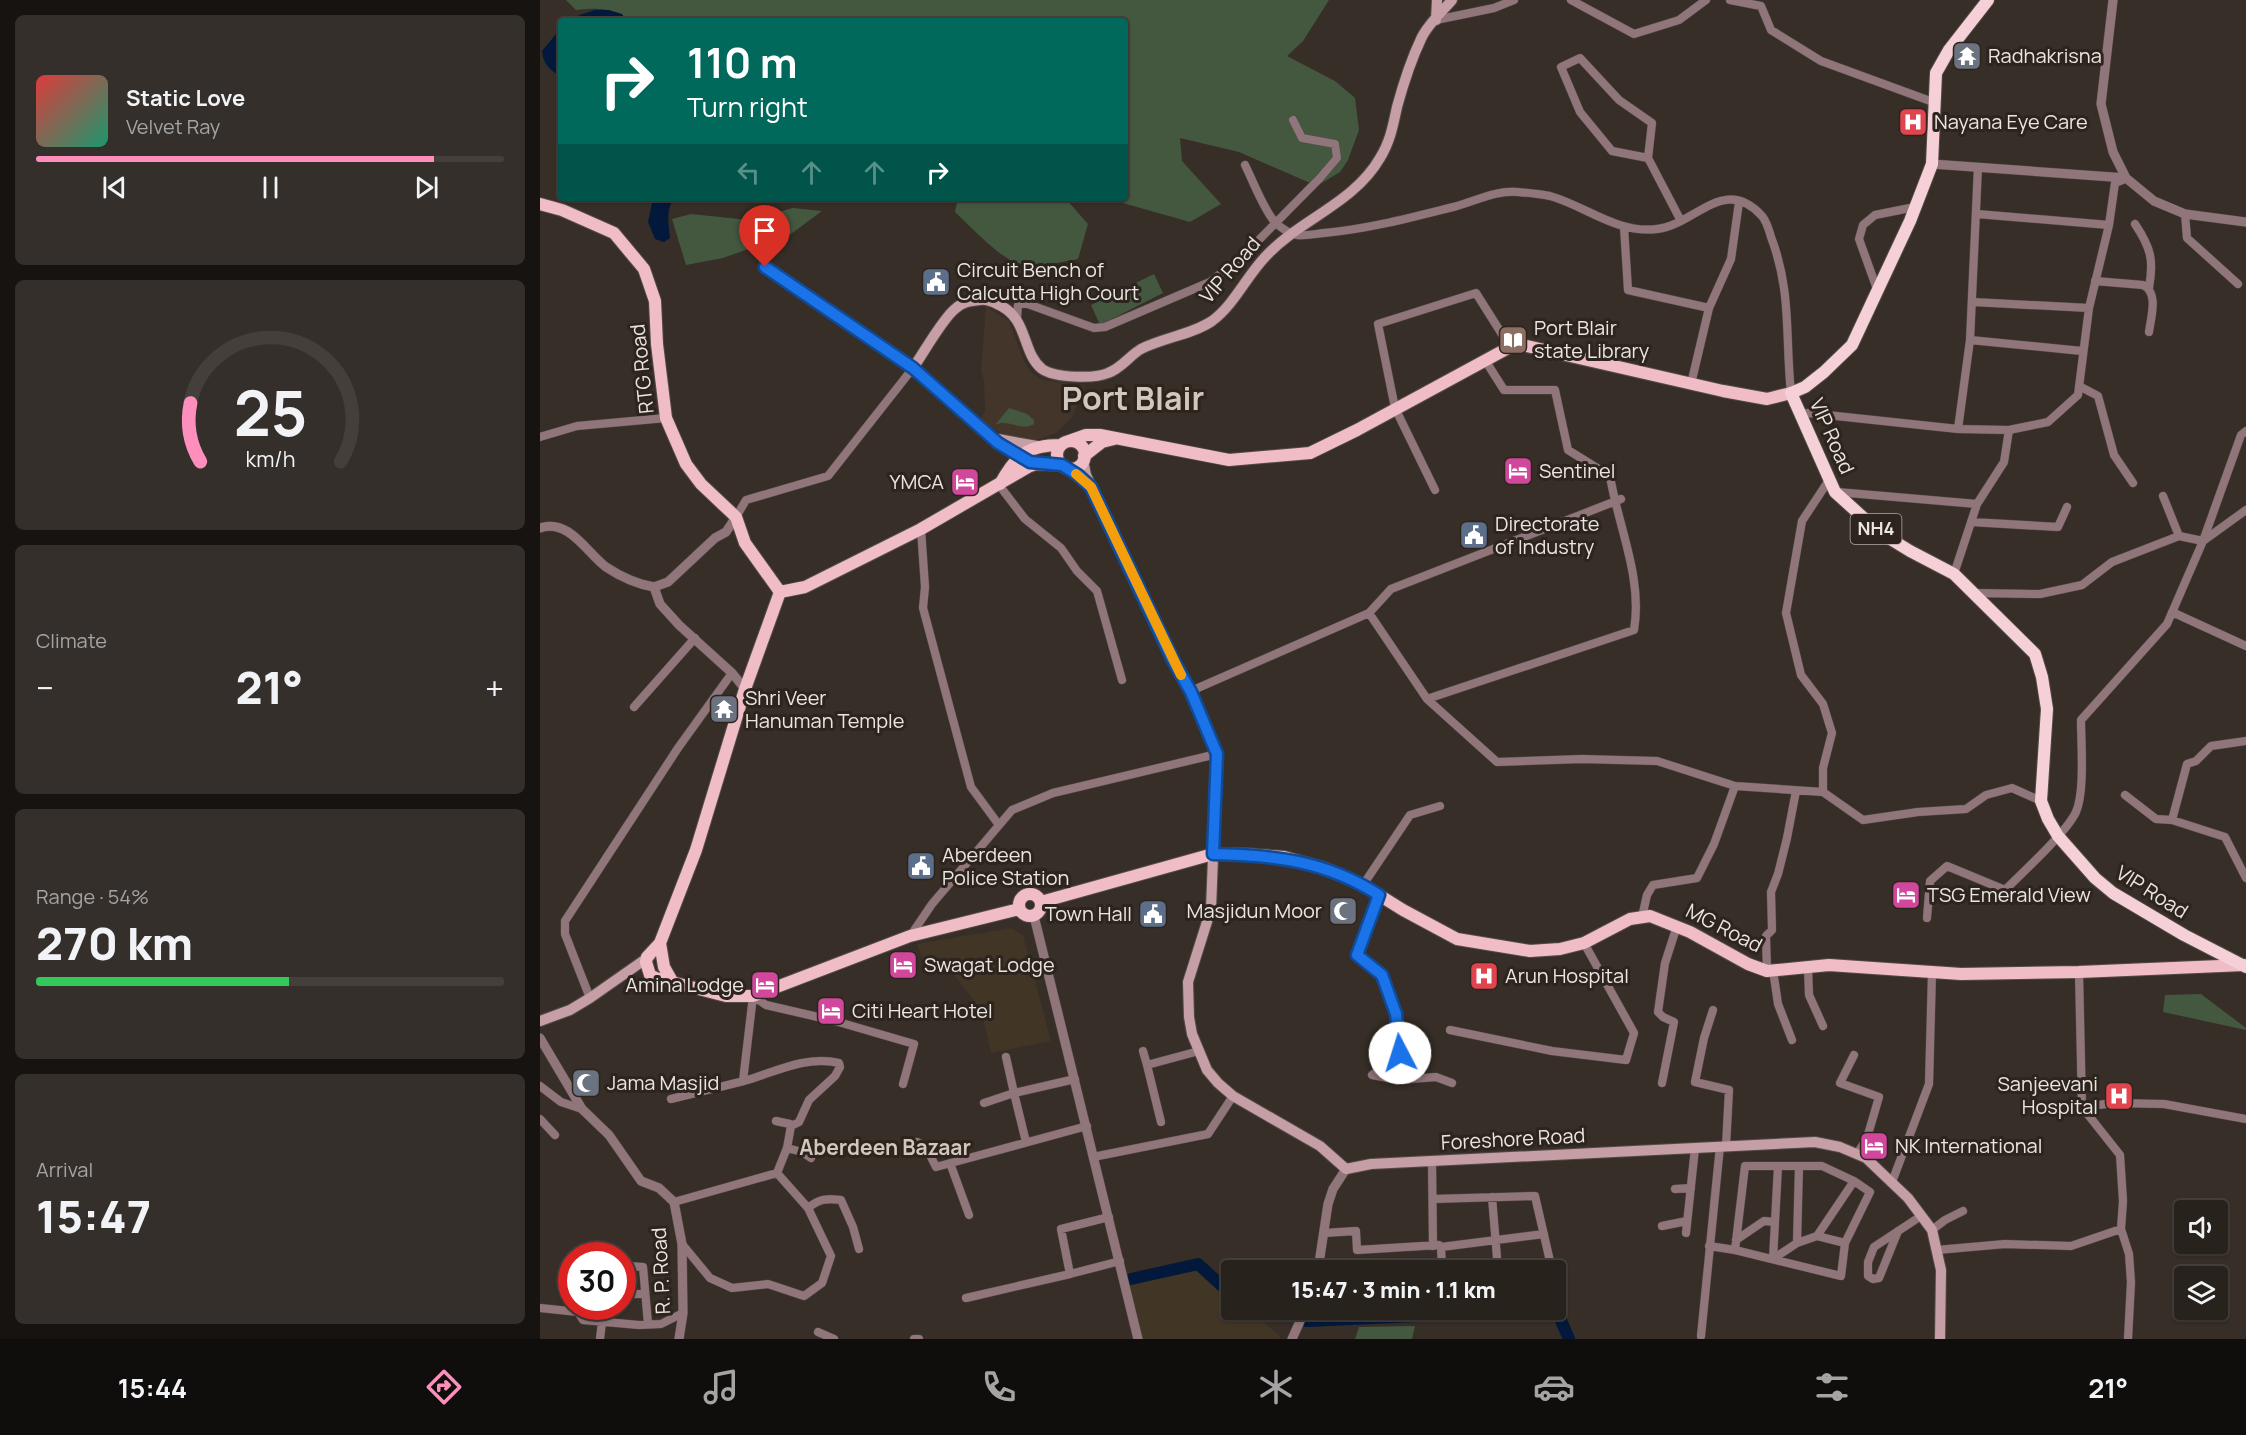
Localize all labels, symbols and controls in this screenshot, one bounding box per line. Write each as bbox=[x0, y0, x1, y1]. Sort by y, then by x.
text: 110 m bbox=[687, 33, 798, 91]
temple icon: Radhakrisna bbox=[1951, 40, 1983, 72]
icon: right bbox=[588, 42, 666, 120]
place label: Radhakrisna bbox=[1988, 42, 2102, 69]
text: Static Love bbox=[126, 83, 245, 113]
text: Turn right bbox=[687, 88, 808, 125]
hospital icon: Nayana Eye Care bbox=[1897, 106, 1929, 138]
place label: Nayana Eye Care bbox=[1934, 108, 2088, 135]
text: Velvet Ray bbox=[126, 113, 220, 140]
icon: left bbox=[732, 156, 765, 189]
icon: ahead bbox=[795, 156, 828, 189]
icon: ahead bbox=[858, 156, 891, 189]
icon: right bbox=[921, 156, 954, 189]
icon: previous bbox=[98, 171, 131, 204]
icon: pause bbox=[254, 171, 287, 204]
icon: next bbox=[410, 171, 443, 204]
pin bbox=[739, 205, 790, 267]
icon: arrive bbox=[748, 214, 781, 247]
street label: VIP Road bbox=[1193, 231, 1266, 309]
place label: Circuit Bench of Calcutta High Court bbox=[957, 256, 1139, 306]
public building icon: Circuit Bench of Calcutta High Court bbox=[920, 266, 952, 298]
place label: Port Blair state Library bbox=[1534, 314, 1650, 364]
street label: RTG Road bbox=[623, 323, 660, 415]
library icon: Port Blair state Library bbox=[1497, 324, 1529, 356]
text: 25 bbox=[233, 369, 307, 455]
district label: Port Blair bbox=[1062, 376, 1204, 420]
street label: VIP Road bbox=[1804, 394, 1861, 478]
text: km/h bbox=[245, 444, 295, 473]
hotel icon: Sentinel bbox=[1502, 455, 1534, 487]
place label: Sentinel bbox=[1539, 457, 1615, 484]
hotel icon: YMCA bbox=[949, 466, 981, 498]
place label: YMCA bbox=[889, 468, 944, 495]
place label: Directorate of Industry bbox=[1495, 510, 1600, 560]
road number: NH4 bbox=[1850, 514, 1902, 544]
public building icon: Directorate of Industry bbox=[1458, 519, 1490, 551]
text: Climate bbox=[36, 627, 107, 654]
text: 21° bbox=[235, 656, 303, 718]
text: − bbox=[36, 665, 54, 710]
text: + bbox=[485, 665, 504, 710]
place label: Shri Veer Hanuman Temple bbox=[745, 684, 904, 734]
temple icon: Shri Veer Hanuman Temple bbox=[708, 693, 740, 725]
place label: Aberdeen Police Station bbox=[942, 841, 1069, 891]
public building icon: Aberdeen Police Station bbox=[905, 850, 937, 882]
street label: VIP Road bbox=[2111, 859, 2193, 924]
hotel icon: TSG Emerald View bbox=[1890, 879, 1922, 911]
place label: TSG Emerald View bbox=[1927, 881, 2091, 908]
text: Range · 54% bbox=[36, 883, 149, 910]
mosque icon: Masjidun Moor bbox=[1327, 895, 1359, 927]
place label: Masjidun Moor bbox=[1187, 897, 1322, 924]
street label: MG Road bbox=[1681, 897, 1767, 958]
public building icon: Town Hall bbox=[1137, 898, 1169, 930]
place label: Town Hall bbox=[1045, 900, 1132, 927]
text: 270 km bbox=[36, 912, 193, 974]
hotel icon: Swagat Lodge bbox=[887, 949, 919, 981]
place label: Swagat Lodge bbox=[924, 951, 1055, 978]
hospital icon: Arun Hospital bbox=[1468, 960, 1500, 992]
place label: Arun Hospital bbox=[1505, 962, 1629, 989]
hotel icon: Amina Lodge bbox=[749, 969, 781, 1001]
place label: Amina Lodge bbox=[625, 971, 744, 998]
hotel icon: Citi Heart Hotel bbox=[815, 995, 847, 1027]
place label: Citi Heart Hotel bbox=[852, 997, 993, 1024]
position arrow bbox=[1368, 1021, 1432, 1085]
mosque icon: Jama Masjid bbox=[570, 1067, 602, 1099]
place label: Jama Masjid bbox=[607, 1069, 719, 1096]
place label: Sanjeevani Hospital bbox=[1997, 1070, 2098, 1120]
hospital icon: Sanjeevani Hospital bbox=[2103, 1080, 2135, 1112]
street label: Foreshore Road bbox=[1440, 1121, 1586, 1156]
hotel icon: NK International bbox=[1858, 1130, 1890, 1162]
place label: NK International bbox=[1895, 1132, 2042, 1159]
district label: Aberdeen Bazaar bbox=[799, 1133, 971, 1161]
text: Arrival bbox=[36, 1156, 93, 1183]
text: 15:47 bbox=[36, 1185, 151, 1247]
map controls bbox=[2174, 1200, 2228, 1320]
button: sound bbox=[2174, 1200, 2228, 1254]
street label: R. P. Road bbox=[645, 1227, 676, 1315]
speed limit sign: 30 bbox=[558, 1242, 636, 1320]
button: layers bbox=[2174, 1266, 2228, 1320]
text: 15:47 · 3 min · 1.1 km bbox=[1291, 1275, 1496, 1305]
icon: directions bbox=[423, 1366, 465, 1408]
icon: music bbox=[700, 1366, 742, 1408]
icon: phone bbox=[978, 1366, 1020, 1408]
icon: climate bbox=[1255, 1366, 1297, 1408]
icon: car bbox=[1533, 1366, 1575, 1408]
icon: filters bbox=[1811, 1366, 1853, 1408]
text: 15:44 bbox=[118, 1369, 187, 1406]
text: 21° bbox=[2088, 1369, 2128, 1406]

